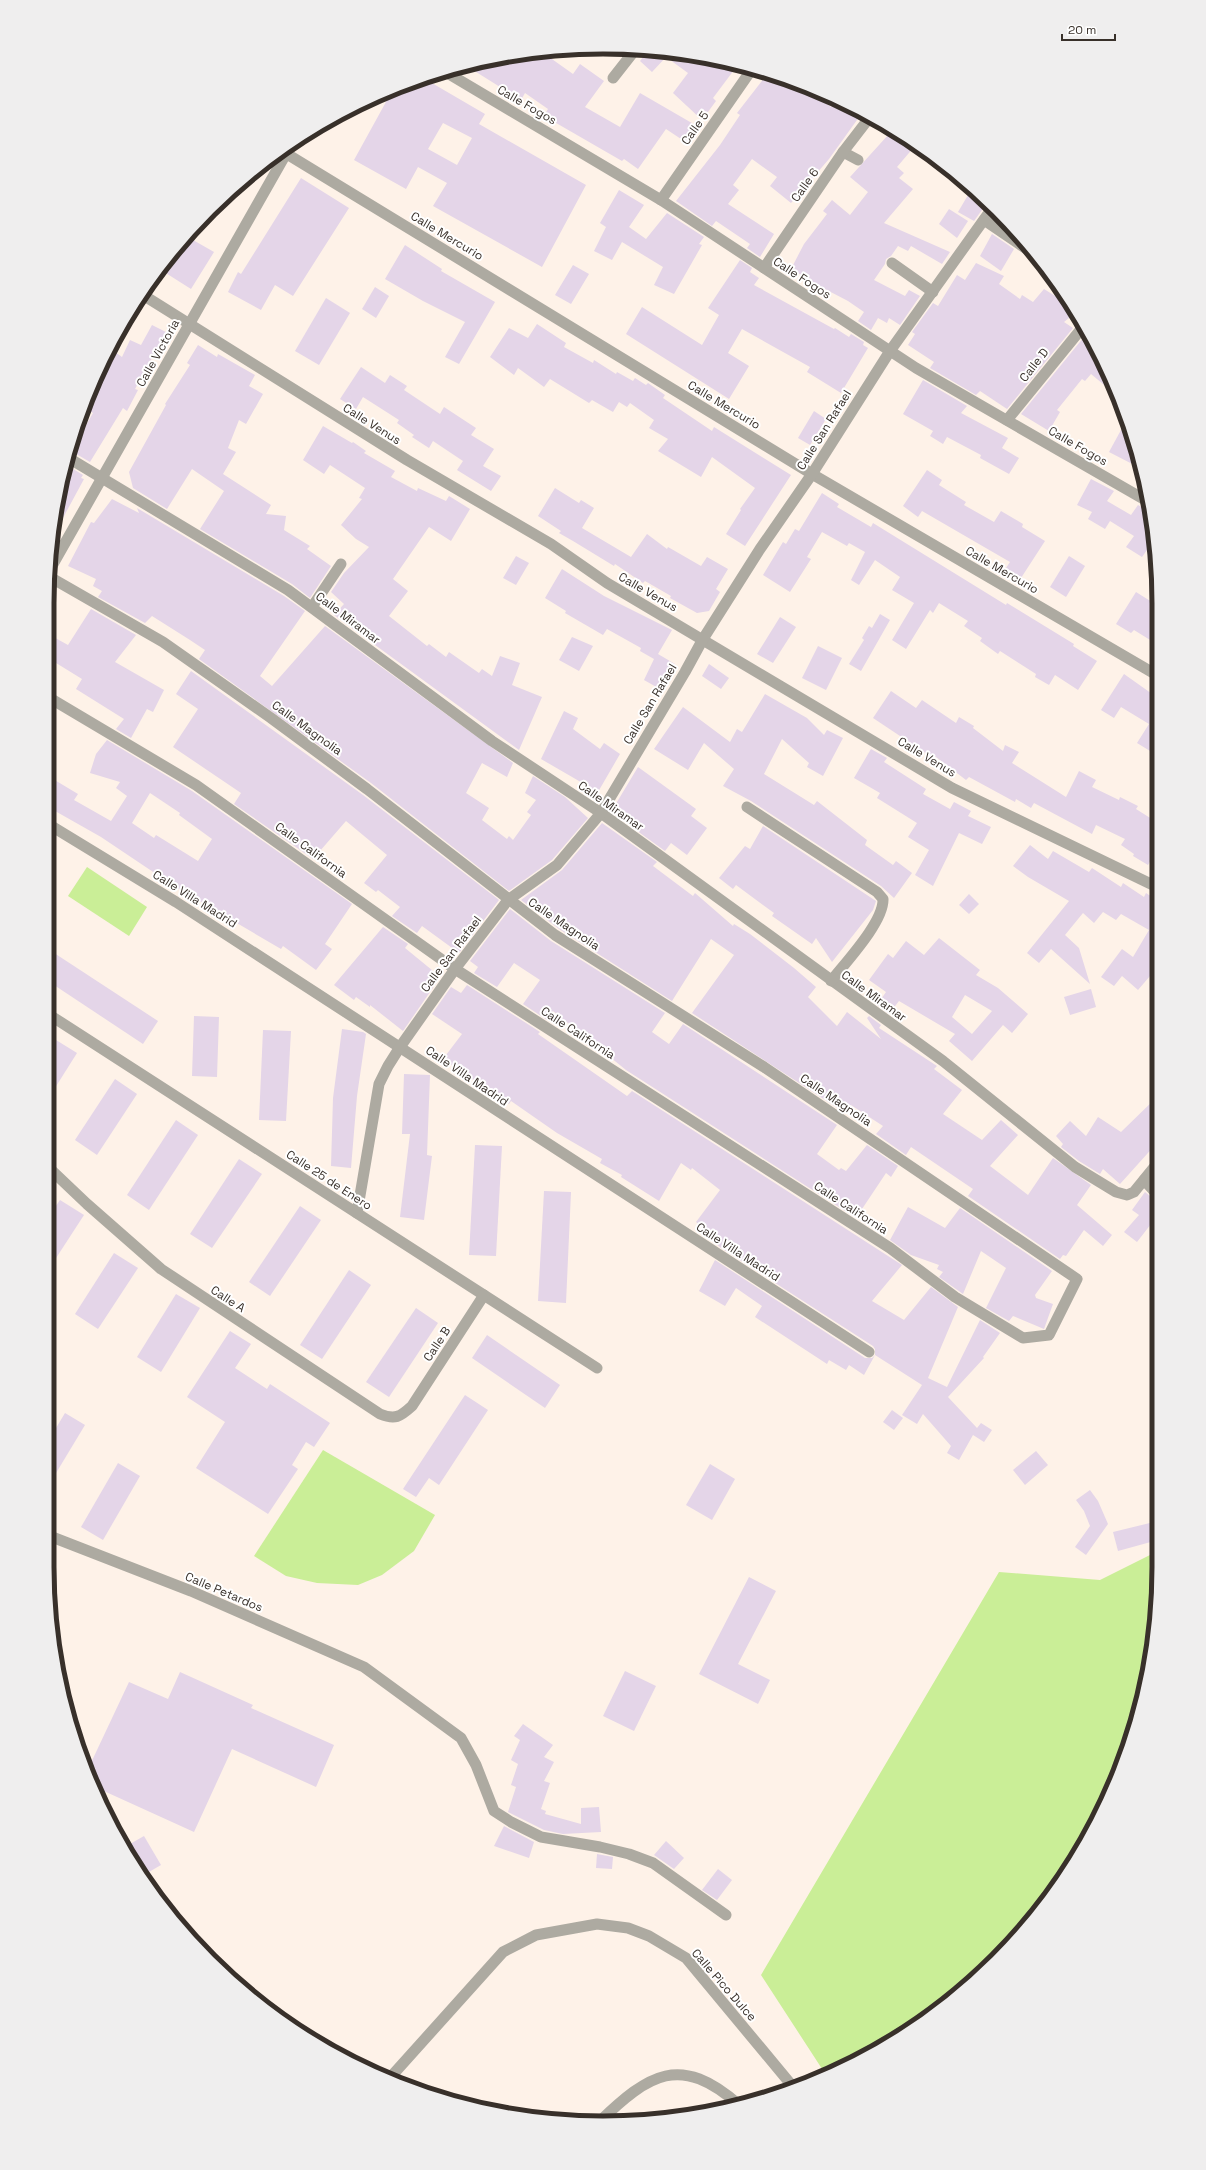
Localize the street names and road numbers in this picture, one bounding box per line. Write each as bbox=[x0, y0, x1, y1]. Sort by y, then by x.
street label: Calle Fogos bbox=[494, 82, 560, 128]
street label: Calle 5 bbox=[678, 108, 712, 148]
street label: Calle 6 bbox=[788, 165, 822, 205]
street label: Calle Mercurio bbox=[408, 208, 486, 264]
street label: Calle Fogos bbox=[770, 253, 834, 303]
street label: Calle Victoria bbox=[133, 316, 183, 390]
street label: Calle D bbox=[1016, 345, 1052, 385]
street label: Calle Mercurio bbox=[685, 377, 763, 433]
street label: Calle San Rafael bbox=[793, 387, 855, 473]
street label: Calle Venus bbox=[340, 400, 404, 448]
street label: Calle Fogos bbox=[1045, 423, 1111, 469]
street label: Calle Mercurio bbox=[963, 543, 1041, 597]
street label: Calle Venus bbox=[616, 569, 680, 615]
street label: Calle Miramar bbox=[312, 588, 384, 648]
street label: Calle San Rafael bbox=[620, 661, 680, 747]
street label: Calle Magnolia bbox=[269, 697, 345, 759]
street label: Calle Venus bbox=[895, 733, 959, 781]
street label: Calle Miramar bbox=[575, 777, 647, 835]
street label: Calle California bbox=[272, 818, 350, 882]
street label: Calle Villa Madrid bbox=[150, 867, 240, 931]
street label: Calle Magnolia bbox=[525, 894, 603, 954]
street label: Calle San Rafael bbox=[417, 913, 485, 995]
street label: Calle Miramar bbox=[838, 967, 910, 1025]
street label: Calle California bbox=[538, 1003, 618, 1063]
street label: Calle Villa Madrid bbox=[422, 1042, 512, 1110]
street label: Calle Magnolia bbox=[797, 1070, 875, 1130]
street label: Calle 25 de Enero bbox=[283, 1146, 375, 1214]
street label: Calle California bbox=[811, 1178, 891, 1238]
street label: Calle Villa Madrid bbox=[693, 1219, 783, 1285]
street label: Calle A bbox=[208, 1282, 249, 1316]
street label: Calle B bbox=[420, 1323, 454, 1365]
street label: Calle Petardos bbox=[183, 1568, 265, 1616]
street label: Calle Pico Dulce bbox=[688, 1945, 760, 2025]

